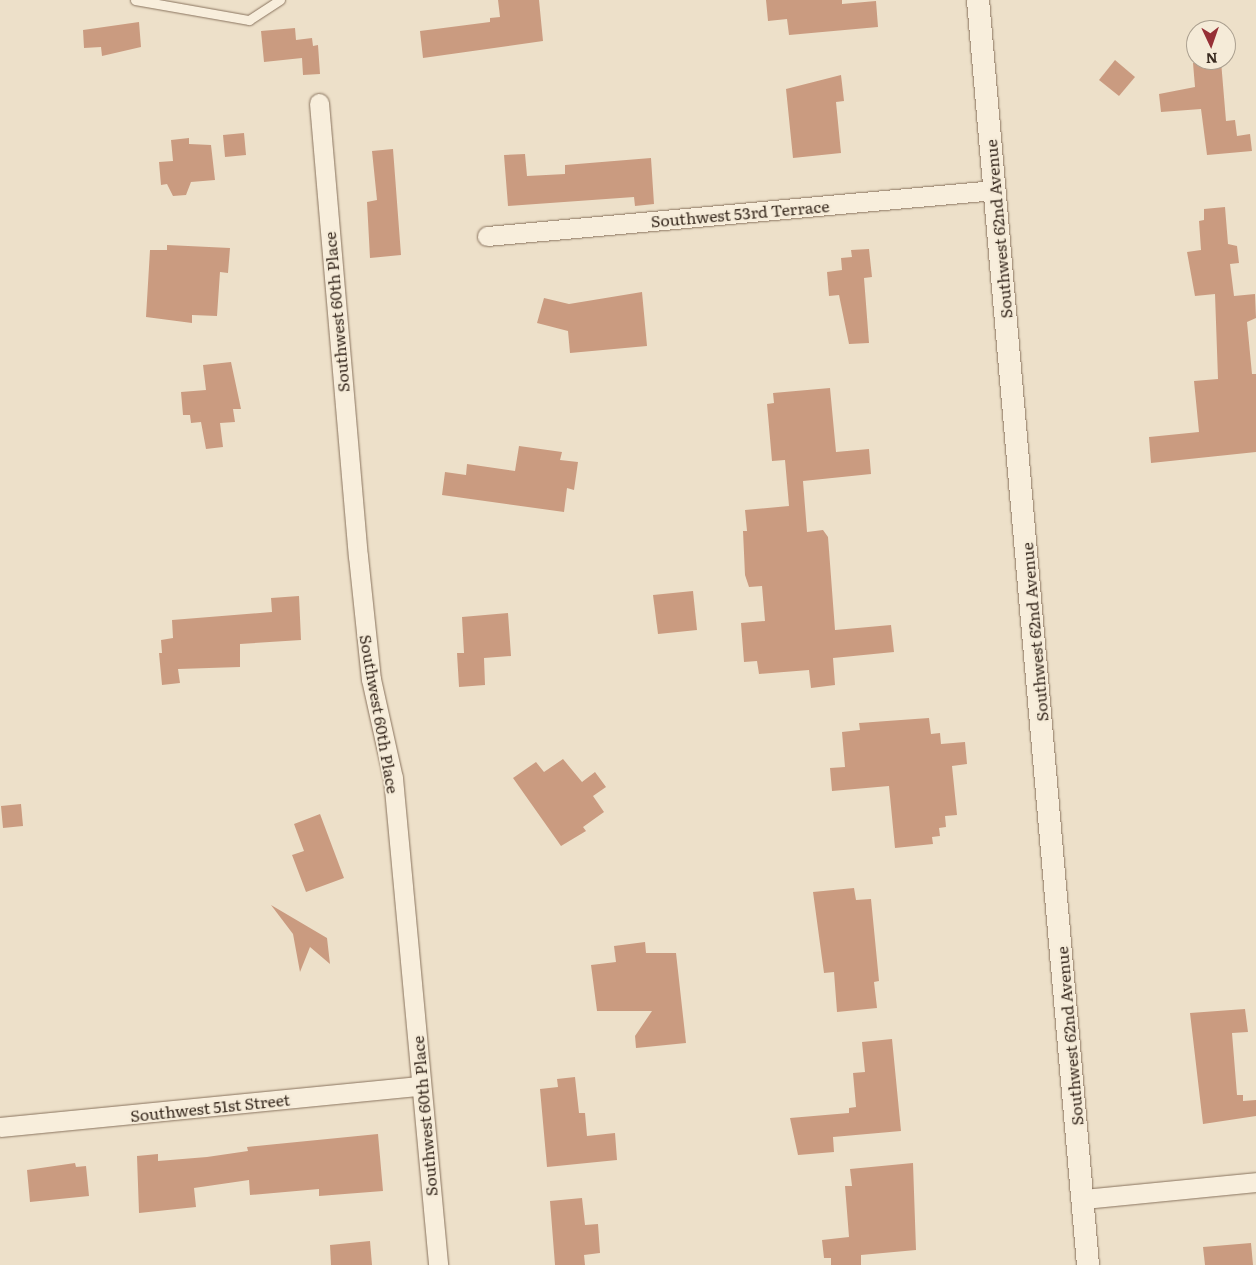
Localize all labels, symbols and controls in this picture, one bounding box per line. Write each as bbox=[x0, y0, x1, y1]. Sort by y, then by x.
north arrow bbox=[1186, 20, 1236, 70]
text: N bbox=[1205, 49, 1218, 69]
street label: Southwest 62nd Avenue bbox=[981, 139, 1015, 319]
street label: Southwest 53rd Terrace bbox=[650, 196, 830, 230]
street label: Southwest 60th Place bbox=[319, 231, 353, 393]
street label: Southwest 62nd Avenue bbox=[1017, 542, 1051, 722]
street label: Southwest 60th Place bbox=[357, 633, 403, 795]
street label: Southwest 62nd Avenue bbox=[1052, 946, 1086, 1126]
street label: Southwest 60th Place bbox=[407, 1035, 441, 1197]
street label: Southwest 51st Street bbox=[129, 1089, 291, 1125]

